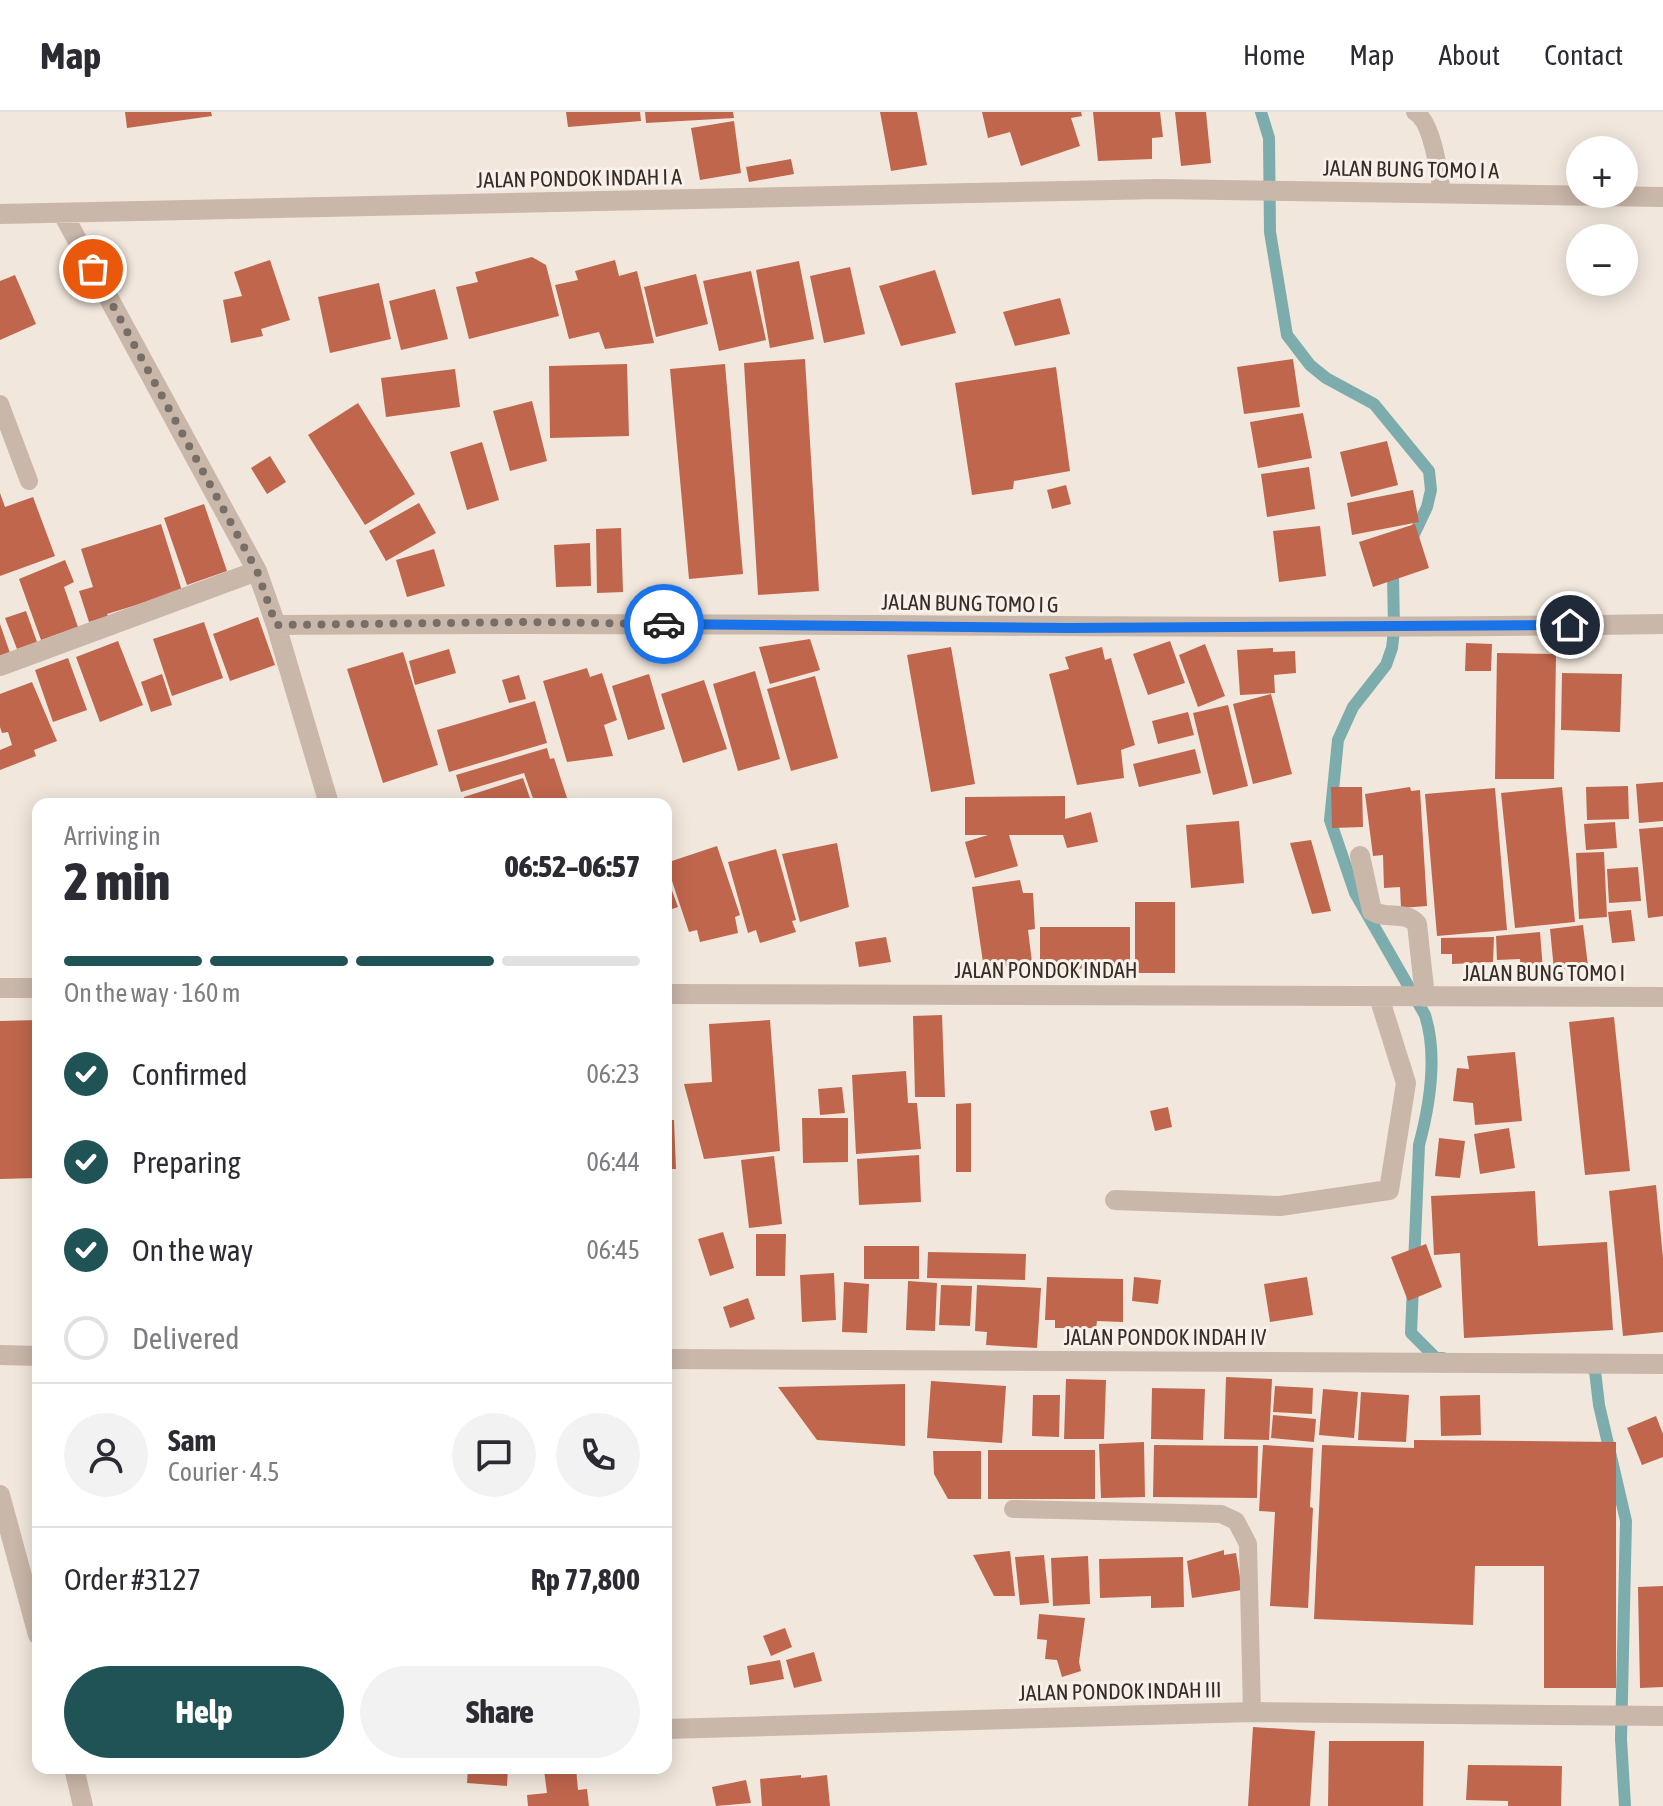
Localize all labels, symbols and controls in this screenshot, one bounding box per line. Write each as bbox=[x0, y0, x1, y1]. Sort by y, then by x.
text: Map bbox=[40, 34, 101, 77]
text: Home bbox=[1243, 39, 1305, 71]
text: Map bbox=[1349, 39, 1394, 71]
text: About bbox=[1438, 39, 1500, 71]
text: Contact bbox=[1544, 39, 1623, 71]
map controls bbox=[1566, 136, 1638, 296]
button: + bbox=[1566, 136, 1638, 208]
street label: JALAN BUNG TOMO I A bbox=[1323, 154, 1500, 184]
street label: JALAN PONDOK INDAH I A bbox=[476, 163, 682, 193]
button: − bbox=[1566, 224, 1638, 296]
pin bbox=[59, 235, 127, 303]
icon: bag bbox=[71, 247, 115, 291]
courier bbox=[624, 584, 704, 664]
street label: JALAN BUNG TOMO I G bbox=[881, 588, 1059, 618]
pin bbox=[1536, 591, 1604, 659]
icon: car bbox=[642, 602, 686, 646]
icon: home bbox=[1548, 603, 1592, 647]
text: Arriving in bbox=[64, 821, 161, 851]
text: 06:52–06:57 bbox=[505, 849, 640, 883]
text: 2 min bbox=[64, 851, 170, 911]
street label: JALAN PONDOK INDAH bbox=[954, 957, 1138, 983]
street label: JALAN BUNG TOMO I bbox=[1463, 960, 1625, 986]
text: On the way · 160 m bbox=[64, 978, 241, 1008]
icon: check bbox=[64, 1052, 108, 1096]
text: Confirmed bbox=[132, 1057, 247, 1091]
text: 06:23 bbox=[586, 1059, 640, 1089]
icon: check bbox=[64, 1140, 108, 1184]
text: Preparing bbox=[132, 1145, 241, 1179]
text: 06:44 bbox=[586, 1147, 640, 1177]
icon: check bbox=[64, 1228, 108, 1272]
text: On the way bbox=[132, 1233, 253, 1267]
text: 06:45 bbox=[586, 1235, 640, 1265]
text: Delivered bbox=[132, 1321, 240, 1355]
street label: JALAN PONDOK INDAH IV bbox=[1064, 1324, 1266, 1350]
button: person bbox=[64, 1413, 148, 1497]
button: chat bbox=[452, 1413, 536, 1497]
button: phone bbox=[556, 1413, 640, 1497]
text: Sam bbox=[168, 1423, 216, 1457]
text: Courier · 4.5 bbox=[168, 1457, 279, 1487]
text: Order #3127 bbox=[64, 1562, 201, 1596]
text: Rp 77,800 bbox=[531, 1562, 640, 1596]
button: Help bbox=[64, 1666, 344, 1758]
button: Share bbox=[360, 1666, 640, 1758]
street label: JALAN PONDOK INDAH III bbox=[1018, 1676, 1222, 1706]

